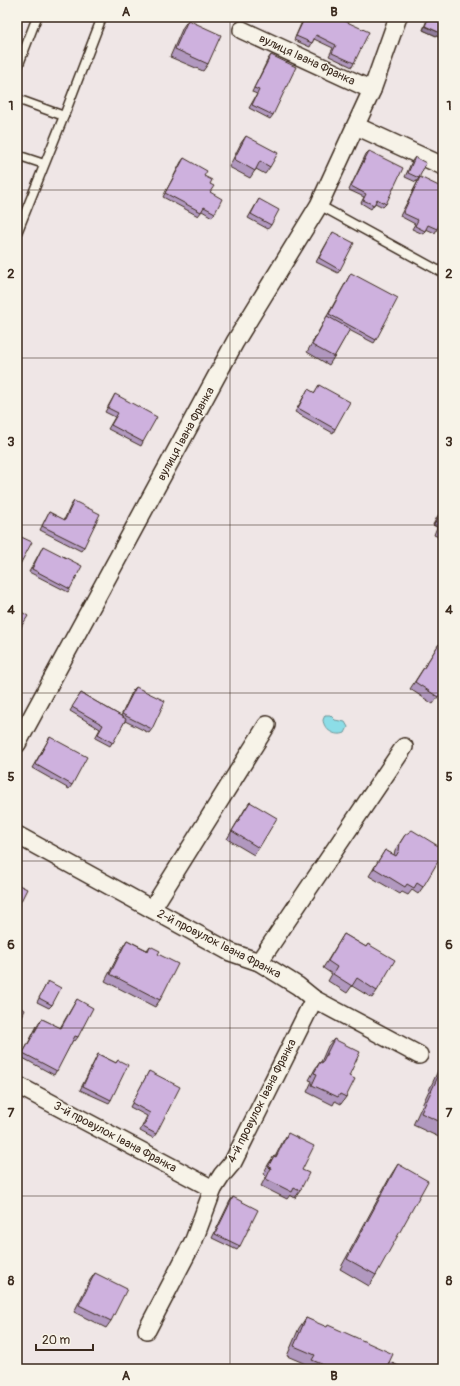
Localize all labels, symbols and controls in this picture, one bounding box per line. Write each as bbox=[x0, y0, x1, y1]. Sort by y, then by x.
text: A bbox=[122, 4, 131, 20]
text: B bbox=[330, 4, 338, 20]
street label: вулиця Івана Франка bbox=[256, 31, 358, 89]
text: 1 bbox=[8, 98, 14, 114]
text: 1 bbox=[446, 98, 452, 114]
text: 2 bbox=[7, 266, 15, 282]
text: 2 bbox=[445, 266, 453, 282]
street label: вулиця Івана Франка bbox=[154, 384, 218, 483]
text: 3 bbox=[7, 434, 15, 450]
text: 3 bbox=[445, 434, 453, 450]
text: 4 bbox=[7, 602, 15, 618]
text: 4 bbox=[445, 602, 453, 618]
text: 5 bbox=[7, 769, 15, 785]
text: 5 bbox=[445, 769, 453, 785]
street label: 2-й провулок Івана Франка bbox=[155, 906, 284, 982]
text: 6 bbox=[7, 937, 15, 953]
text: 6 bbox=[445, 937, 453, 953]
street label: 4-й провулок Івана Франка bbox=[224, 1036, 300, 1166]
street label: 3-й провулок Івана Франка bbox=[51, 1098, 179, 1176]
text: 7 bbox=[8, 1105, 15, 1121]
text: 7 bbox=[446, 1105, 453, 1121]
text: 8 bbox=[8, 1273, 15, 1289]
text: 8 bbox=[446, 1273, 453, 1289]
scale bar bbox=[36, 1326, 93, 1352]
text: 20 m bbox=[42, 1333, 71, 1348]
text: A bbox=[122, 1368, 131, 1384]
text: B bbox=[330, 1368, 338, 1384]

